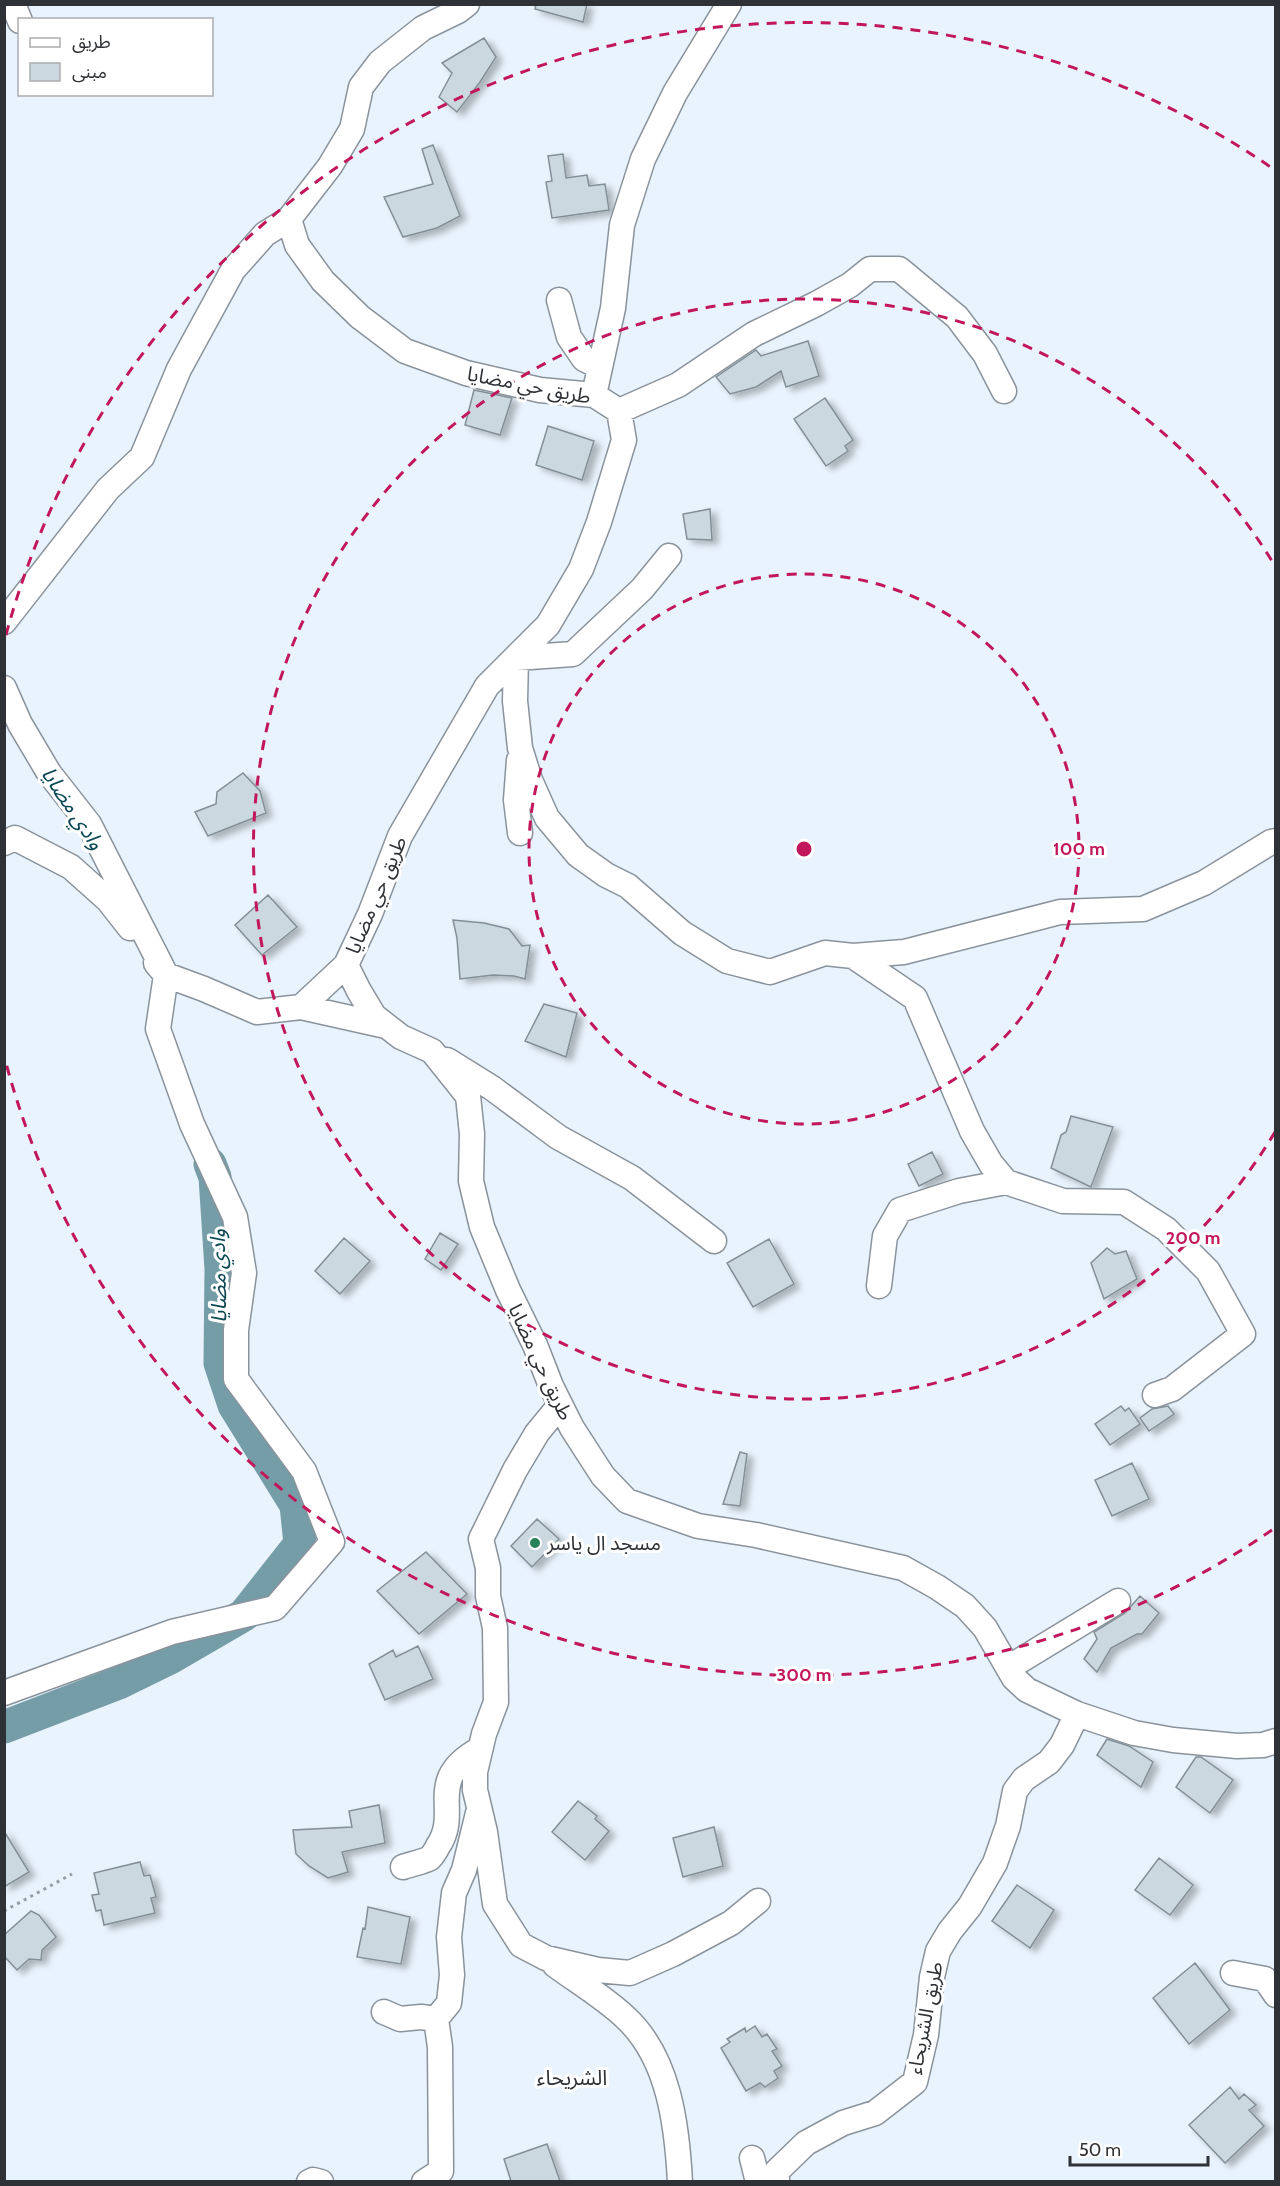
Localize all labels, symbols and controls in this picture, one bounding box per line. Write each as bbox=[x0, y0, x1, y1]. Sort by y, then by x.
legend bbox=[18, 18, 213, 96]
text: طريق bbox=[72, 31, 111, 53]
text: مبنى bbox=[72, 61, 107, 83]
street label: طريق حي مضايا bbox=[464, 361, 593, 412]
water label: وادي مضايا bbox=[33, 762, 110, 856]
street label: طريق حي مضايا bbox=[340, 832, 415, 959]
text: 100 m bbox=[1053, 838, 1105, 860]
centre of rings bbox=[794, 839, 814, 859]
text: 200 m bbox=[1166, 1227, 1220, 1249]
water label: وادي مضايا bbox=[205, 1229, 235, 1323]
street label: طريق حي مضايا bbox=[500, 1300, 578, 1426]
place label: مسجد ال ياسر bbox=[546, 1531, 661, 1555]
marker: مسجد ال ياسر bbox=[528, 1536, 542, 1550]
text: 300 m bbox=[777, 1664, 831, 1686]
street label: طريق الشريحاء bbox=[902, 1959, 949, 2077]
district label: الشريحاء bbox=[537, 2065, 607, 2090]
scale bar bbox=[1070, 2129, 1208, 2167]
text: 50 m bbox=[1079, 2139, 1121, 2161]

